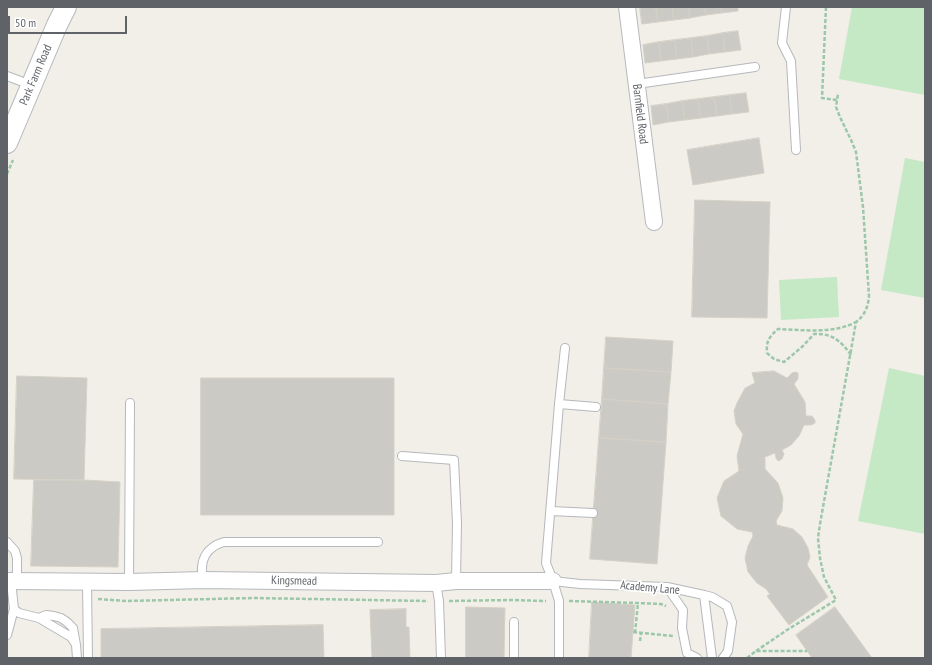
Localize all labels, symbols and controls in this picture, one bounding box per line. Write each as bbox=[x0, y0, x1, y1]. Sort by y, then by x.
scale bar bbox=[10, 8, 129, 34]
text: 50 m bbox=[15, 15, 36, 30]
street label: Park Farm Road bbox=[17, 43, 55, 107]
street label: Barnfield Road bbox=[629, 83, 651, 145]
street label: Kingsmead bbox=[271, 573, 317, 589]
street label: Academy Lane bbox=[620, 578, 680, 598]

